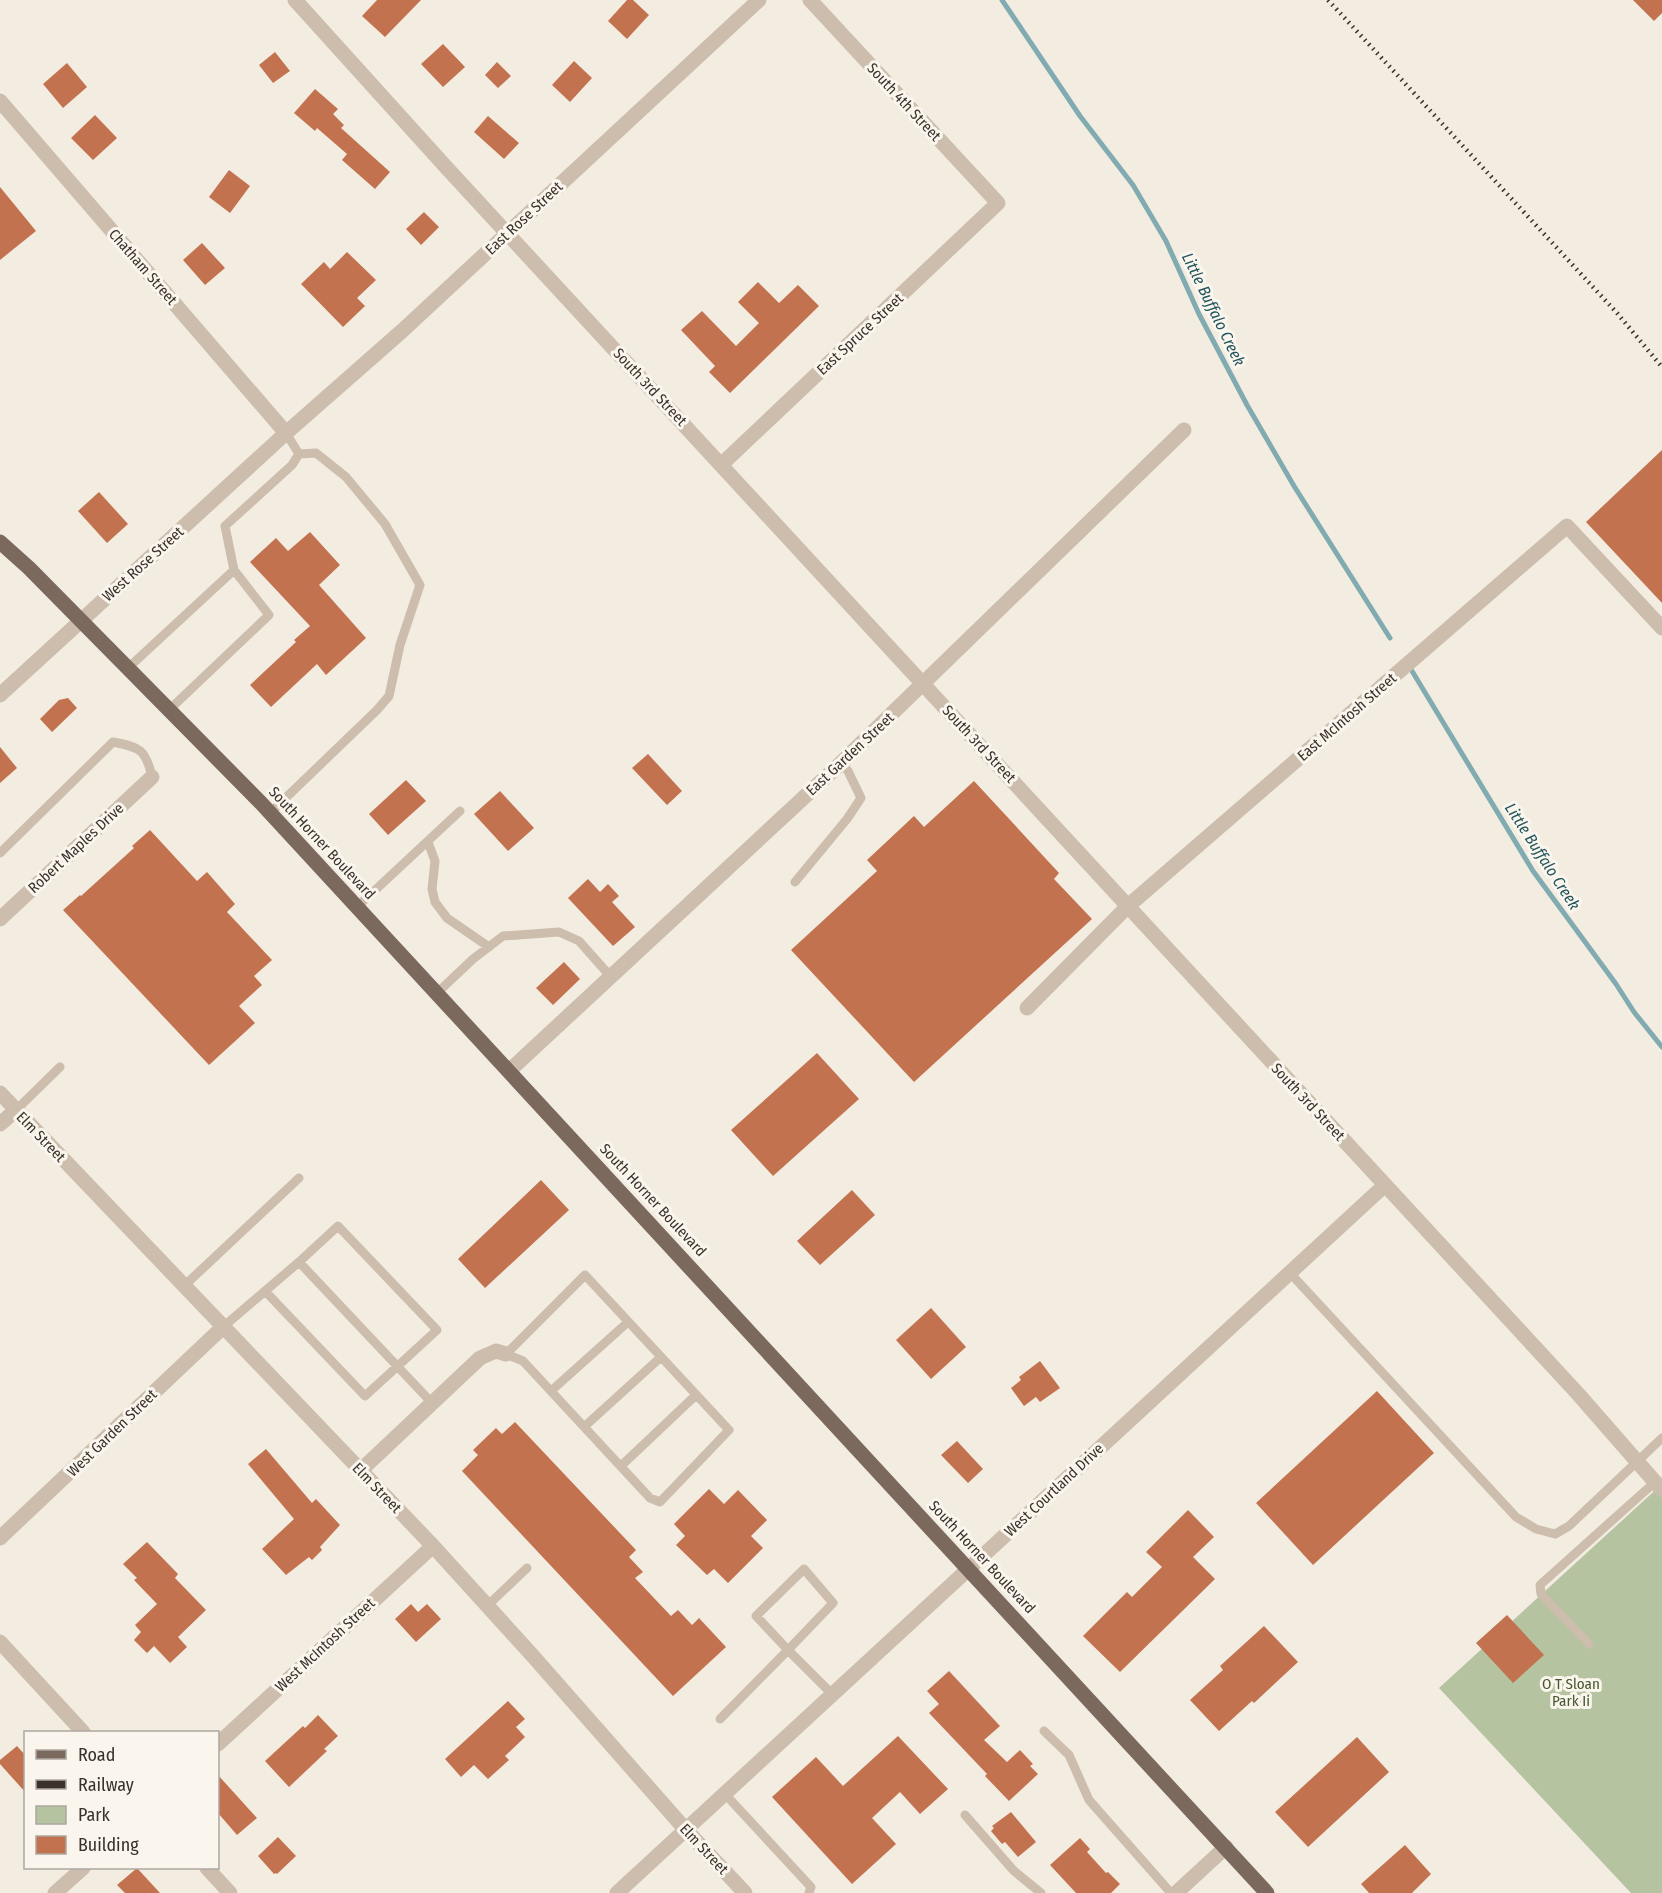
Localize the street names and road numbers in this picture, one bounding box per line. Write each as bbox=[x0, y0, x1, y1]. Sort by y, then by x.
street label: South 4th Street bbox=[863, 59, 945, 145]
street label: East Rose Street bbox=[482, 178, 566, 258]
street label: Chatham Street bbox=[105, 225, 181, 309]
street label: East Spruce Street bbox=[813, 289, 907, 379]
street label: South 3rd Street bbox=[609, 344, 691, 430]
street label: West Rose Street bbox=[99, 523, 188, 605]
street label: East McIntosh Street bbox=[1294, 669, 1400, 765]
street label: South 3rd Street bbox=[938, 701, 1020, 787]
street label: East Garden Street bbox=[802, 709, 898, 799]
street label: South Horner Boulevard bbox=[265, 783, 379, 903]
street label: Robert Maples Drive bbox=[25, 799, 127, 897]
street label: South 3rd Street bbox=[1267, 1059, 1349, 1145]
street label: Elm Street bbox=[13, 1108, 69, 1166]
street label: South Horner Boulevard bbox=[596, 1140, 710, 1260]
street label: West Garden Street bbox=[63, 1386, 161, 1480]
street label: West Courtland Drive bbox=[1001, 1439, 1107, 1541]
street label: Elm Street bbox=[349, 1459, 405, 1517]
street label: South Horner Boulevard bbox=[925, 1497, 1039, 1617]
street label: West McIntosh Street bbox=[271, 1594, 379, 1696]
street label: Elm Street bbox=[676, 1820, 732, 1878]

